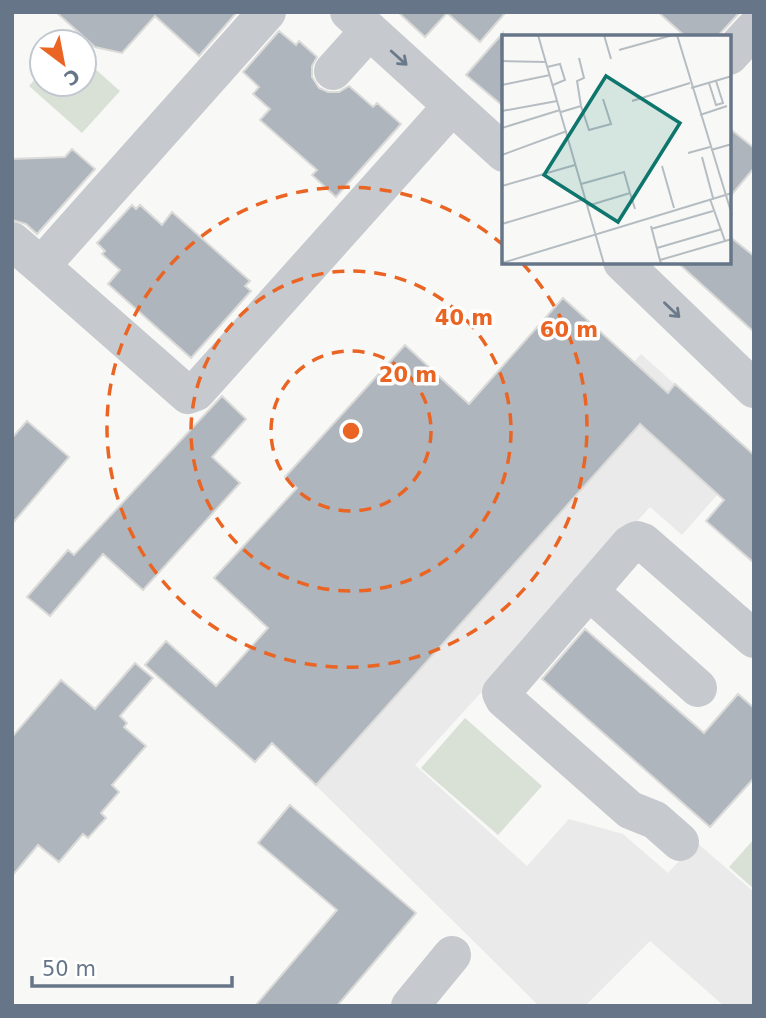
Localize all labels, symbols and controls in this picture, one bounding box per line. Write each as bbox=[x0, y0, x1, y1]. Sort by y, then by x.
north arrow bbox=[28, 28, 98, 98]
inset map bbox=[502, 35, 731, 264]
one-way arrow bbox=[390, 50, 408, 66]
text: С bbox=[60, 64, 84, 90]
one-way arrow bbox=[663, 301, 680, 318]
text: 40 m bbox=[435, 306, 493, 330]
text: 60 m bbox=[540, 318, 598, 342]
text: 20 m bbox=[379, 363, 437, 387]
centre of rings bbox=[339, 419, 363, 443]
scale bar bbox=[32, 944, 231, 988]
text: 50 m bbox=[42, 957, 96, 981]

